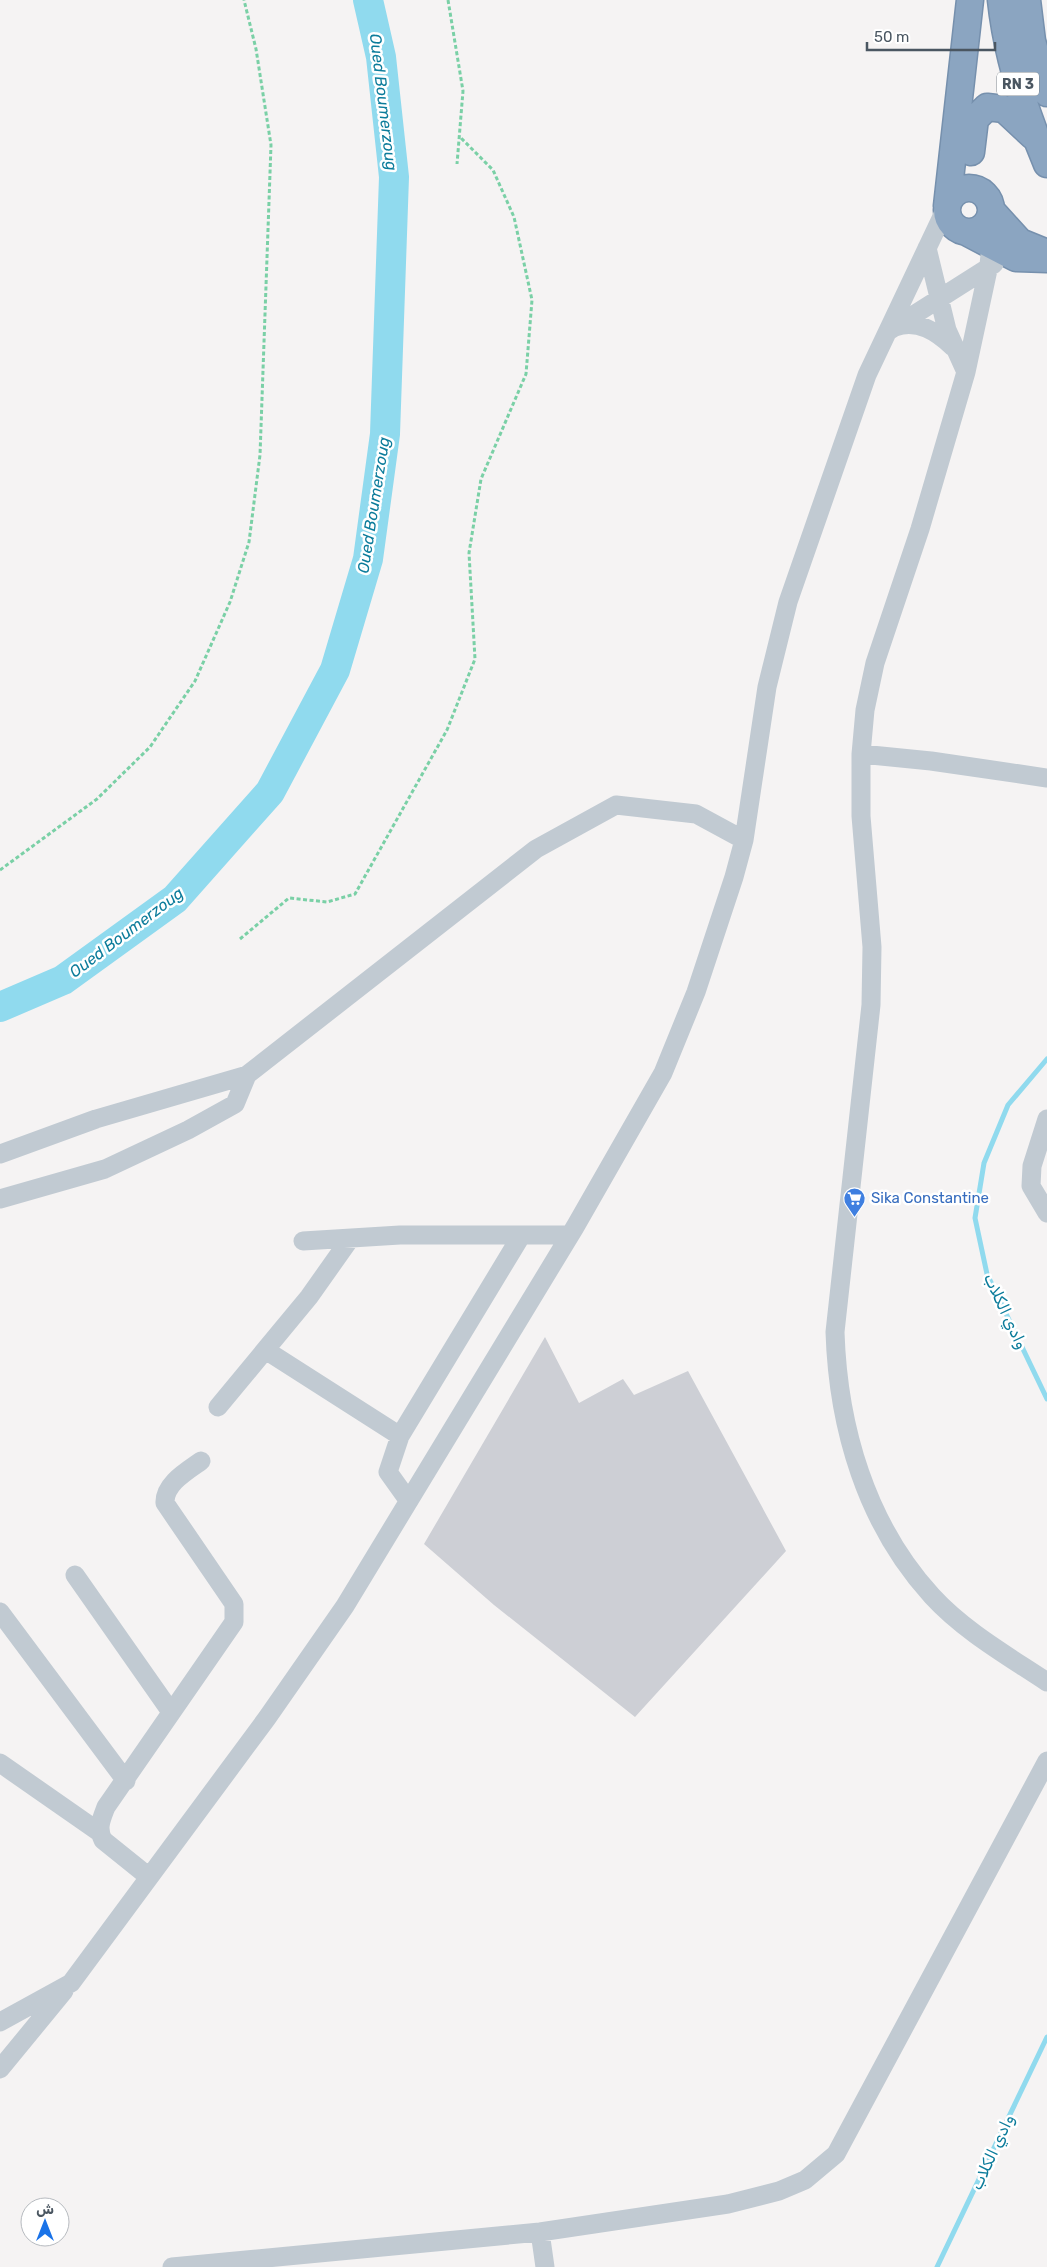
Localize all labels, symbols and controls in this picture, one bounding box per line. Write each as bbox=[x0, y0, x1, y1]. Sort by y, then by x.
scale bar bbox=[867, 20, 994, 52]
text: 50 m bbox=[874, 28, 909, 46]
water label: Oued Boumerzoug bbox=[366, 32, 401, 172]
road number: RN 3 bbox=[997, 72, 1039, 96]
water label: Oued Boumerzoug bbox=[353, 435, 394, 575]
water label: Oued Boumerzoug bbox=[65, 883, 187, 982]
supermarket icon: Sika Constantine bbox=[843, 1186, 867, 1217]
place label: Sika Constantine bbox=[871, 1189, 989, 1207]
water label: وادي الكلاب bbox=[978, 1270, 1031, 1353]
water label: وادي الكلاب bbox=[967, 2111, 1020, 2194]
north arrow bbox=[20, 2197, 70, 2247]
text: ش bbox=[36, 2201, 54, 2218]

